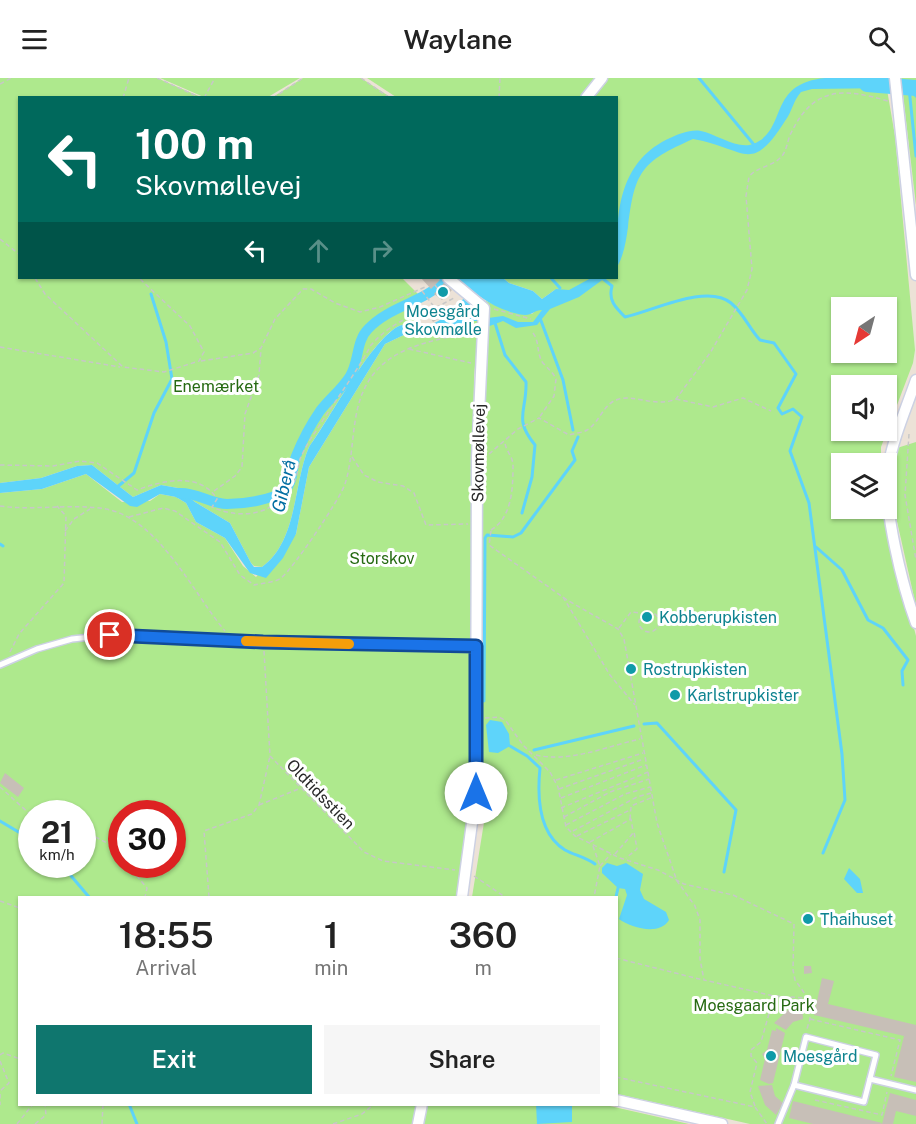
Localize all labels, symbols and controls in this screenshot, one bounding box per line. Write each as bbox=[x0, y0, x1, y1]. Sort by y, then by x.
icon: menu bbox=[18, 23, 51, 56]
text: Waylane bbox=[404, 23, 512, 55]
icon: search bbox=[865, 23, 898, 56]
text: 100 m bbox=[135, 119, 254, 168]
icon: left bbox=[36, 120, 114, 198]
text: Skovmøllevej bbox=[135, 169, 301, 201]
icon: left bbox=[239, 234, 272, 267]
icon: ahead bbox=[302, 234, 335, 267]
icon: right bbox=[365, 234, 398, 267]
marker: Moesgård Skovmølle bbox=[436, 285, 450, 299]
north arrow bbox=[831, 297, 897, 363]
map controls bbox=[831, 297, 897, 519]
place label: Moesgård Skovmølle bbox=[404, 302, 482, 339]
button: sound bbox=[831, 375, 897, 441]
park label: Enemærket bbox=[173, 377, 259, 396]
street label: Skovmøllevej bbox=[468, 404, 489, 502]
button: layers bbox=[831, 453, 897, 519]
water label: Giberå bbox=[267, 457, 300, 514]
park label: Storskov bbox=[349, 549, 415, 568]
place label: Kobberupkisten bbox=[659, 608, 777, 627]
pin bbox=[84, 609, 135, 660]
marker: Kobberupkisten bbox=[640, 610, 654, 624]
icon: arrive bbox=[93, 618, 126, 651]
place label: Rostrupkisten bbox=[643, 660, 747, 679]
marker: Rostrupkisten bbox=[624, 662, 638, 676]
place label: Karlstrupkister bbox=[687, 686, 799, 705]
marker: Karlstrupkister bbox=[668, 688, 682, 702]
street label: Oldtidsstien bbox=[283, 755, 359, 833]
position arrow bbox=[444, 761, 508, 825]
speed limit sign: 30 bbox=[108, 800, 186, 878]
text: 21 bbox=[41, 814, 73, 850]
text: km/h bbox=[39, 846, 75, 863]
place label: Thaihuset bbox=[820, 910, 893, 929]
marker: Thaihuset bbox=[801, 912, 815, 926]
text: 18:55 bbox=[118, 914, 214, 956]
text: 1 bbox=[324, 914, 339, 956]
text: 360 bbox=[449, 914, 518, 956]
text: Arrival bbox=[135, 956, 197, 980]
text: min bbox=[314, 956, 348, 980]
text: m bbox=[474, 956, 492, 980]
park label: Moesgaard Park bbox=[693, 996, 815, 1015]
button: Exit bbox=[36, 1025, 312, 1094]
button: Share bbox=[324, 1025, 600, 1094]
place label: Moesgård bbox=[783, 1047, 857, 1066]
marker: Moesgård bbox=[764, 1049, 778, 1063]

